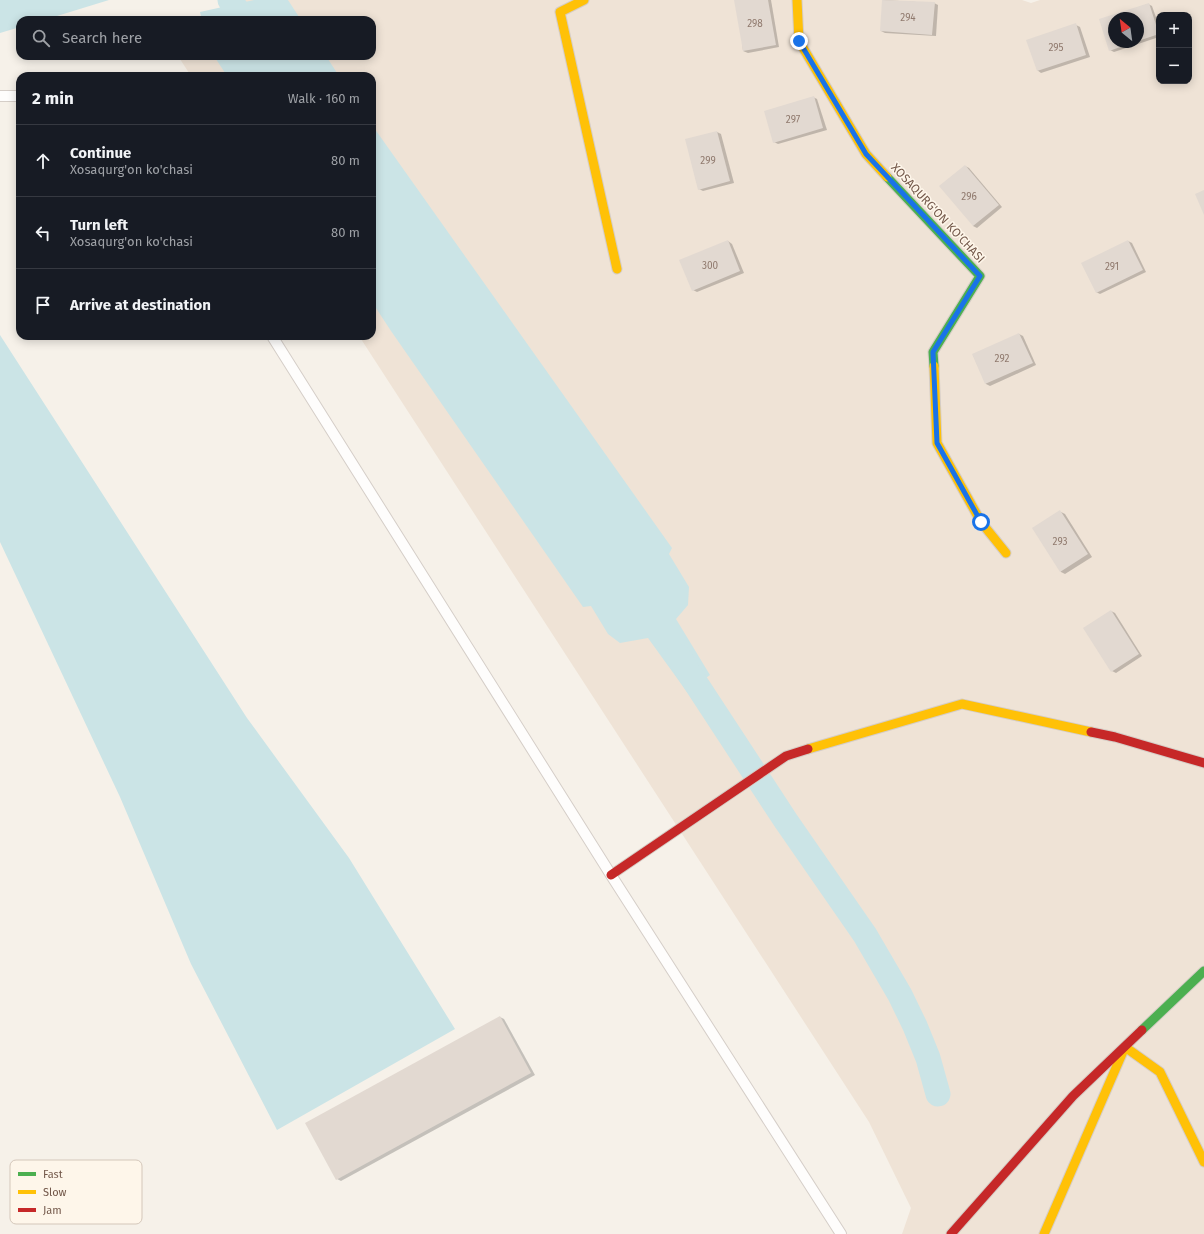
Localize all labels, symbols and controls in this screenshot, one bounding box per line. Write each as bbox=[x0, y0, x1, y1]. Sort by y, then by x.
house number: 294 bbox=[900, 12, 916, 24]
north arrow bbox=[1108, 12, 1144, 48]
map controls bbox=[1156, 12, 1192, 84]
button: + bbox=[1156, 12, 1192, 48]
search box bbox=[16, 16, 376, 60]
house number: 298 bbox=[747, 18, 763, 30]
icon: search bbox=[30, 27, 52, 49]
text: Search here bbox=[62, 29, 142, 47]
route end bbox=[790, 32, 808, 50]
house number: 295 bbox=[1048, 42, 1064, 54]
button: − bbox=[1156, 48, 1192, 84]
text: 2 min bbox=[32, 88, 74, 109]
text: Walk · 160 m bbox=[288, 91, 360, 106]
house number: 297 bbox=[786, 114, 801, 126]
text: Continue bbox=[70, 144, 131, 162]
icon: ahead bbox=[32, 150, 54, 172]
text: 80 m bbox=[331, 153, 360, 168]
house number: 299 bbox=[700, 155, 716, 167]
street label: XOSAQURG'ON KO'CHASI bbox=[888, 160, 988, 266]
text: Xosaqurg'on ko'chasi bbox=[70, 162, 193, 177]
house number: 296 bbox=[961, 191, 977, 203]
text: Turn left bbox=[70, 216, 128, 234]
icon: left bbox=[32, 222, 54, 244]
text: 80 m bbox=[331, 225, 360, 240]
text: Xosaqurg'on ko'chasi bbox=[70, 234, 193, 249]
house number: 300 bbox=[702, 260, 718, 272]
house number: 291 bbox=[1105, 261, 1119, 273]
icon: arrive bbox=[32, 294, 54, 316]
text: Arrive at destination bbox=[70, 296, 211, 314]
house number: 292 bbox=[995, 353, 1009, 365]
route start bbox=[972, 513, 990, 531]
house number: 293 bbox=[1053, 536, 1067, 548]
legend bbox=[10, 1160, 142, 1224]
text: Fast bbox=[43, 1168, 63, 1181]
text: Slow bbox=[43, 1186, 67, 1199]
text: Jam bbox=[43, 1204, 62, 1217]

